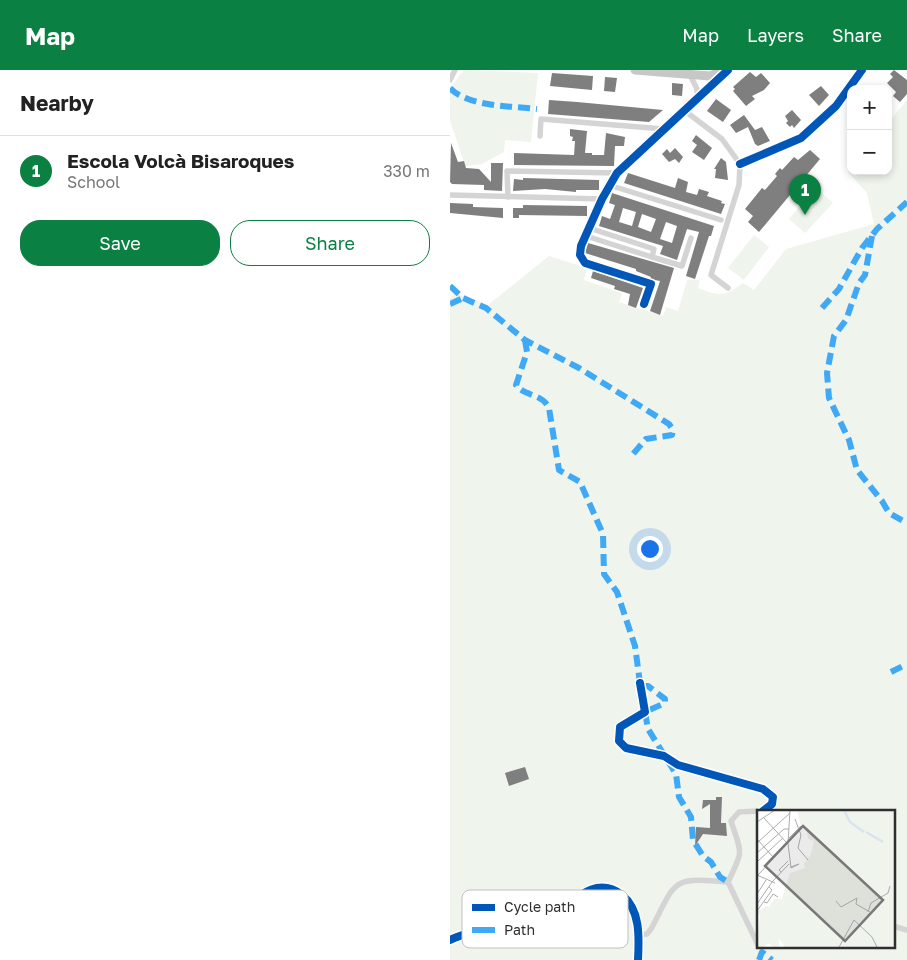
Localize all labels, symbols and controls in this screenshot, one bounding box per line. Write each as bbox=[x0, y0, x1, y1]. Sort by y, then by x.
text: Map bbox=[25, 21, 75, 50]
text: Map bbox=[682, 24, 719, 46]
text: Layers bbox=[747, 24, 804, 46]
text: Share bbox=[832, 24, 882, 46]
map controls bbox=[847, 85, 892, 175]
button: + bbox=[847, 85, 892, 130]
text: Nearby bbox=[20, 90, 94, 116]
button: − bbox=[847, 130, 892, 175]
text: Escola Volcà Bisaroques bbox=[67, 149, 294, 172]
text: 1 bbox=[32, 161, 40, 181]
text: 330 m bbox=[383, 161, 430, 181]
text: School bbox=[67, 172, 120, 192]
pin: 1 bbox=[789, 174, 821, 215]
button: Save bbox=[20, 220, 220, 266]
button: Share bbox=[230, 220, 430, 266]
your location bbox=[637, 536, 663, 562]
inset map bbox=[757, 810, 894, 948]
legend bbox=[462, 890, 628, 948]
text: Cycle path bbox=[504, 898, 575, 915]
text: Path bbox=[504, 921, 535, 938]

